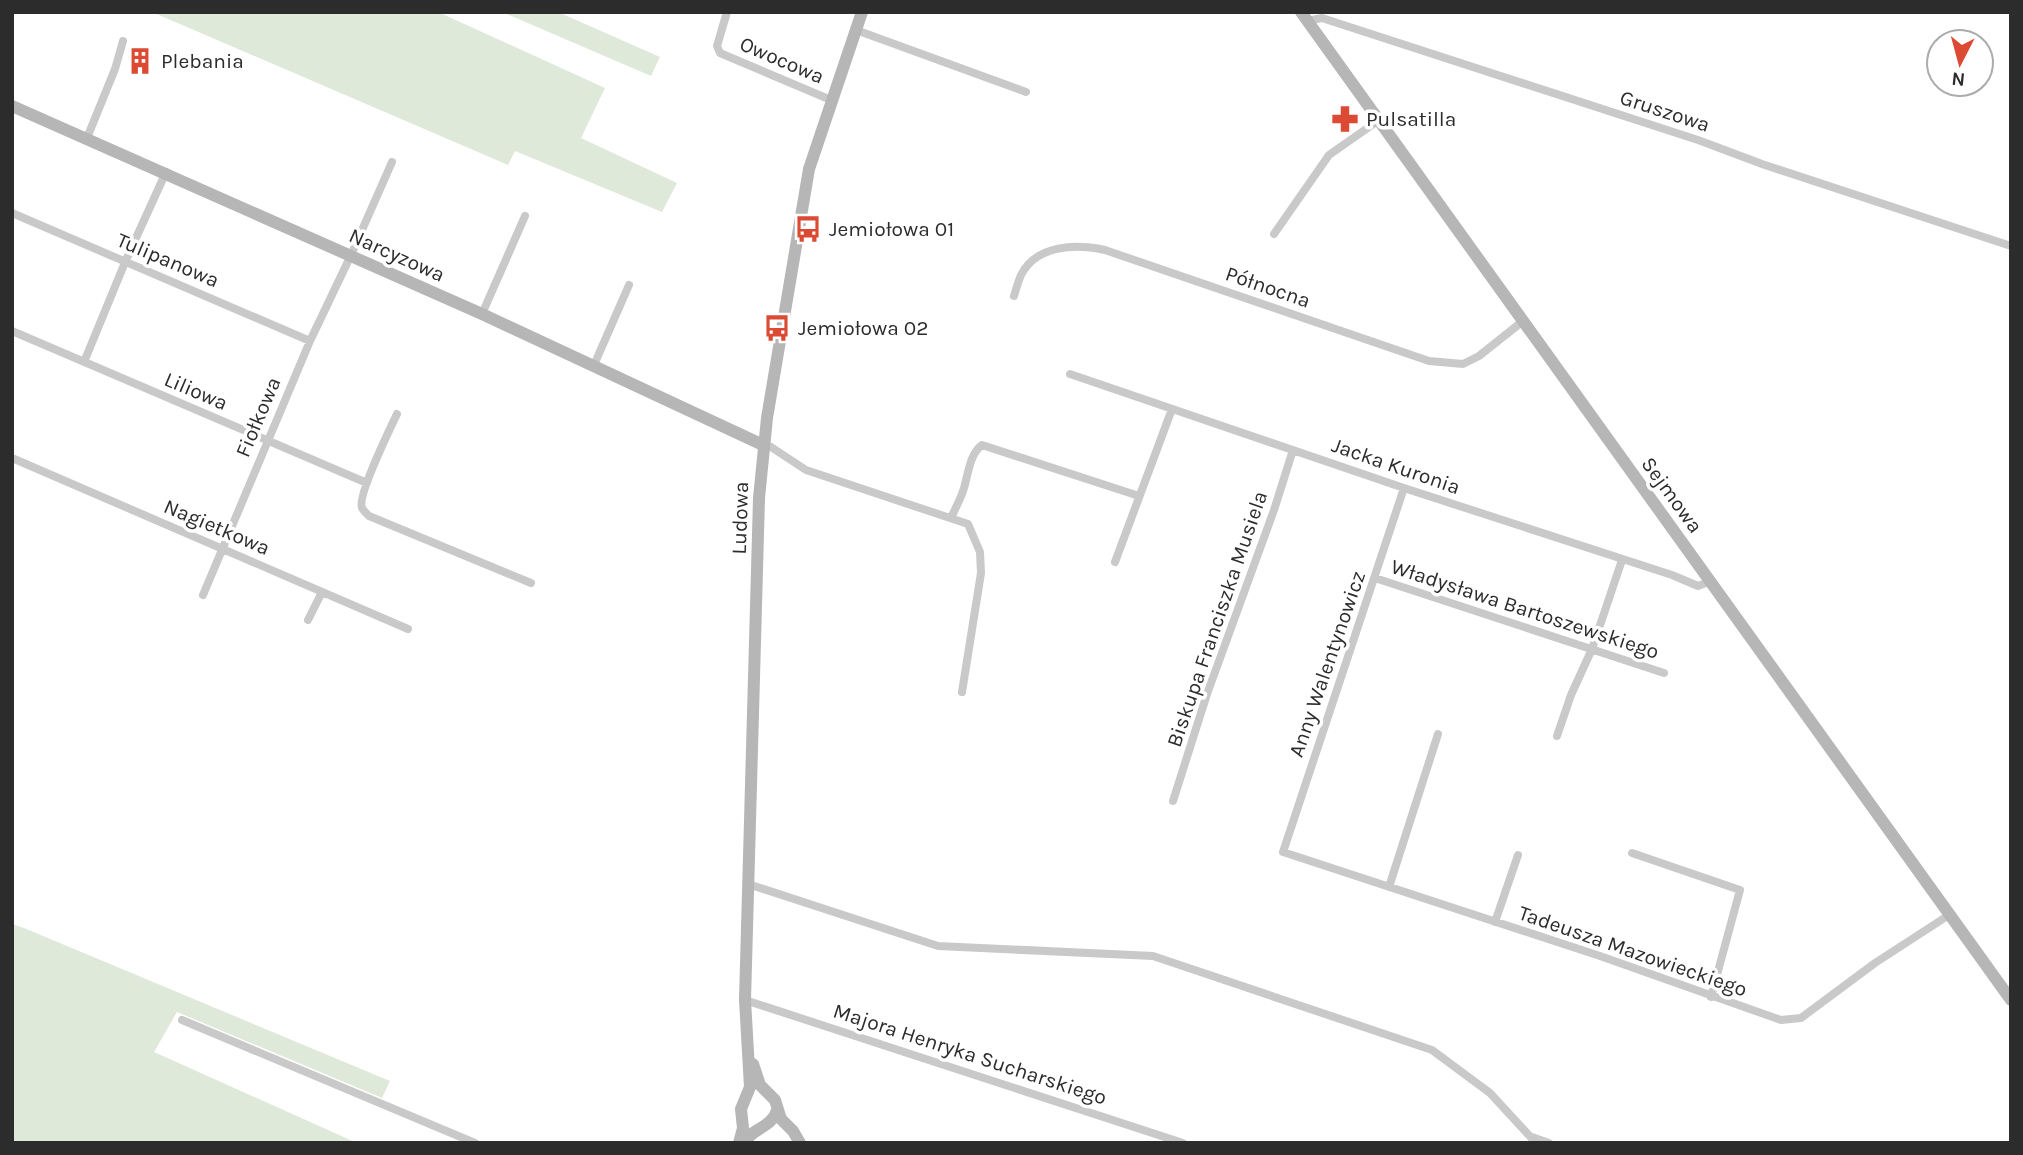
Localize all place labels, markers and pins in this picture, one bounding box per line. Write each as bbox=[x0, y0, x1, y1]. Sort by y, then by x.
building icon: Plebania bbox=[125, 46, 155, 76]
place label: Plebania bbox=[161, 49, 244, 73]
pharmacy icon: Pulsatilla bbox=[1330, 104, 1360, 134]
place label: Pulsatilla bbox=[1366, 107, 1456, 131]
bus stop icon: Jemiołowa 01 bbox=[793, 214, 823, 244]
place label: Jemiołowa 01 bbox=[829, 217, 954, 241]
bus stop icon: Jemiołowa 02 bbox=[762, 313, 792, 343]
place label: Jemiołowa 02 bbox=[798, 316, 928, 340]

